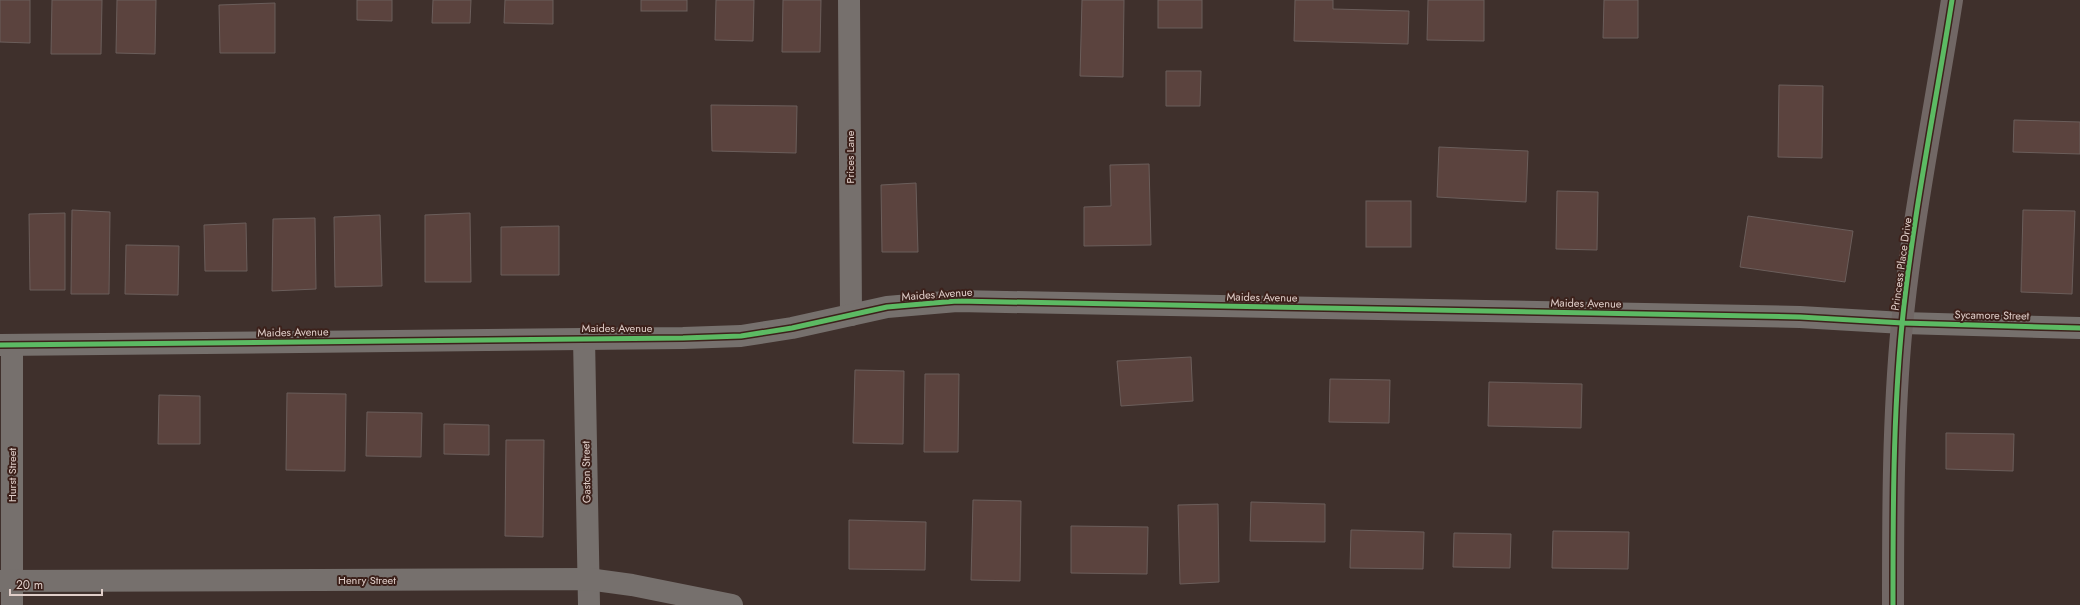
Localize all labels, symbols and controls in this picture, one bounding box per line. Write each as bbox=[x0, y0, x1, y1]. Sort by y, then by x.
street label: Prices Lane bbox=[842, 130, 858, 183]
street label: Princess Place Drive bbox=[1887, 216, 1915, 312]
street label: Maides Avenue bbox=[901, 284, 973, 304]
street label: Maides Avenue bbox=[1226, 288, 1298, 306]
street label: Maides Avenue bbox=[1550, 294, 1622, 312]
street label: Sycamore Street bbox=[1955, 306, 2030, 324]
street label: Maides Avenue bbox=[582, 320, 653, 336]
street label: Maides Avenue bbox=[257, 323, 329, 341]
street label: Gaston Street bbox=[577, 440, 595, 503]
street label: Hurst Street bbox=[4, 448, 20, 502]
scale bar bbox=[10, 571, 102, 597]
street label: Henry Street bbox=[338, 572, 396, 588]
text: 20 m bbox=[16, 576, 43, 594]

